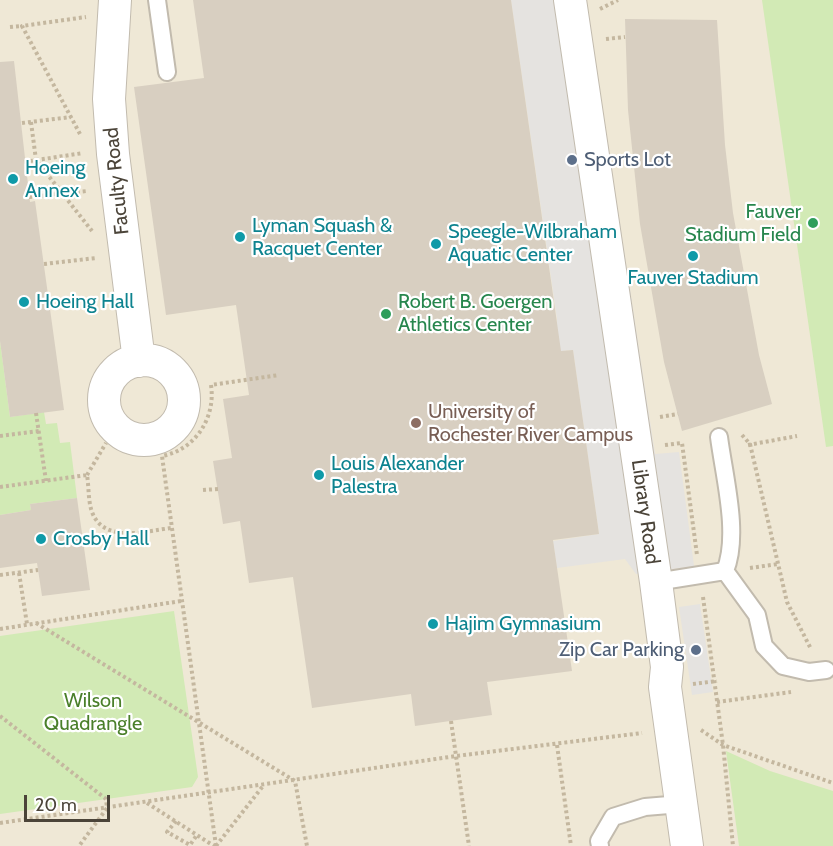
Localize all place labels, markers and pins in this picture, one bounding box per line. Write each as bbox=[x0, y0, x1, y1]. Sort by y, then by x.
place label: Sports Lot bbox=[584, 148, 671, 172]
marker: Sports Lot bbox=[565, 153, 579, 167]
place label: Hoeing Annex bbox=[25, 156, 85, 203]
marker: Hoeing Annex bbox=[6, 172, 20, 186]
place label: Fauver Stadium Field bbox=[685, 200, 801, 247]
place label: Lyman Squash & Racquet Center bbox=[252, 214, 392, 261]
marker: Fauver Stadium Field bbox=[806, 216, 820, 230]
place label: Speegle-Wilbraham Aquatic Center bbox=[448, 220, 617, 267]
marker: Lyman Squash & Racquet Center bbox=[233, 230, 247, 244]
marker: Speegle-Wilbraham Aquatic Center bbox=[429, 237, 443, 251]
marker: Fauver Stadium bbox=[686, 249, 700, 263]
place label: Fauver Stadium bbox=[627, 266, 759, 290]
place label: Hoeing Hall bbox=[36, 290, 134, 314]
place label: Robert B. Goergen Athletics Center bbox=[398, 290, 552, 337]
marker: Hoeing Hall bbox=[17, 295, 31, 309]
marker: Robert B. Goergen Athletics Center bbox=[379, 307, 393, 321]
place label: University of Rochester River Campus bbox=[428, 400, 633, 447]
marker: University of Rochester River Campus bbox=[409, 416, 423, 430]
place label: Louis Alexander Palestra bbox=[331, 452, 464, 499]
marker: Louis Alexander Palestra bbox=[312, 468, 326, 482]
place label: Crosby Hall bbox=[53, 527, 149, 551]
marker: Crosby Hall bbox=[34, 532, 48, 546]
place label: Hajim Gymnasium bbox=[445, 612, 601, 636]
marker: Hajim Gymnasium bbox=[426, 617, 440, 631]
place label: Zip Car Parking bbox=[559, 638, 684, 662]
marker: Zip Car Parking bbox=[689, 643, 703, 657]

